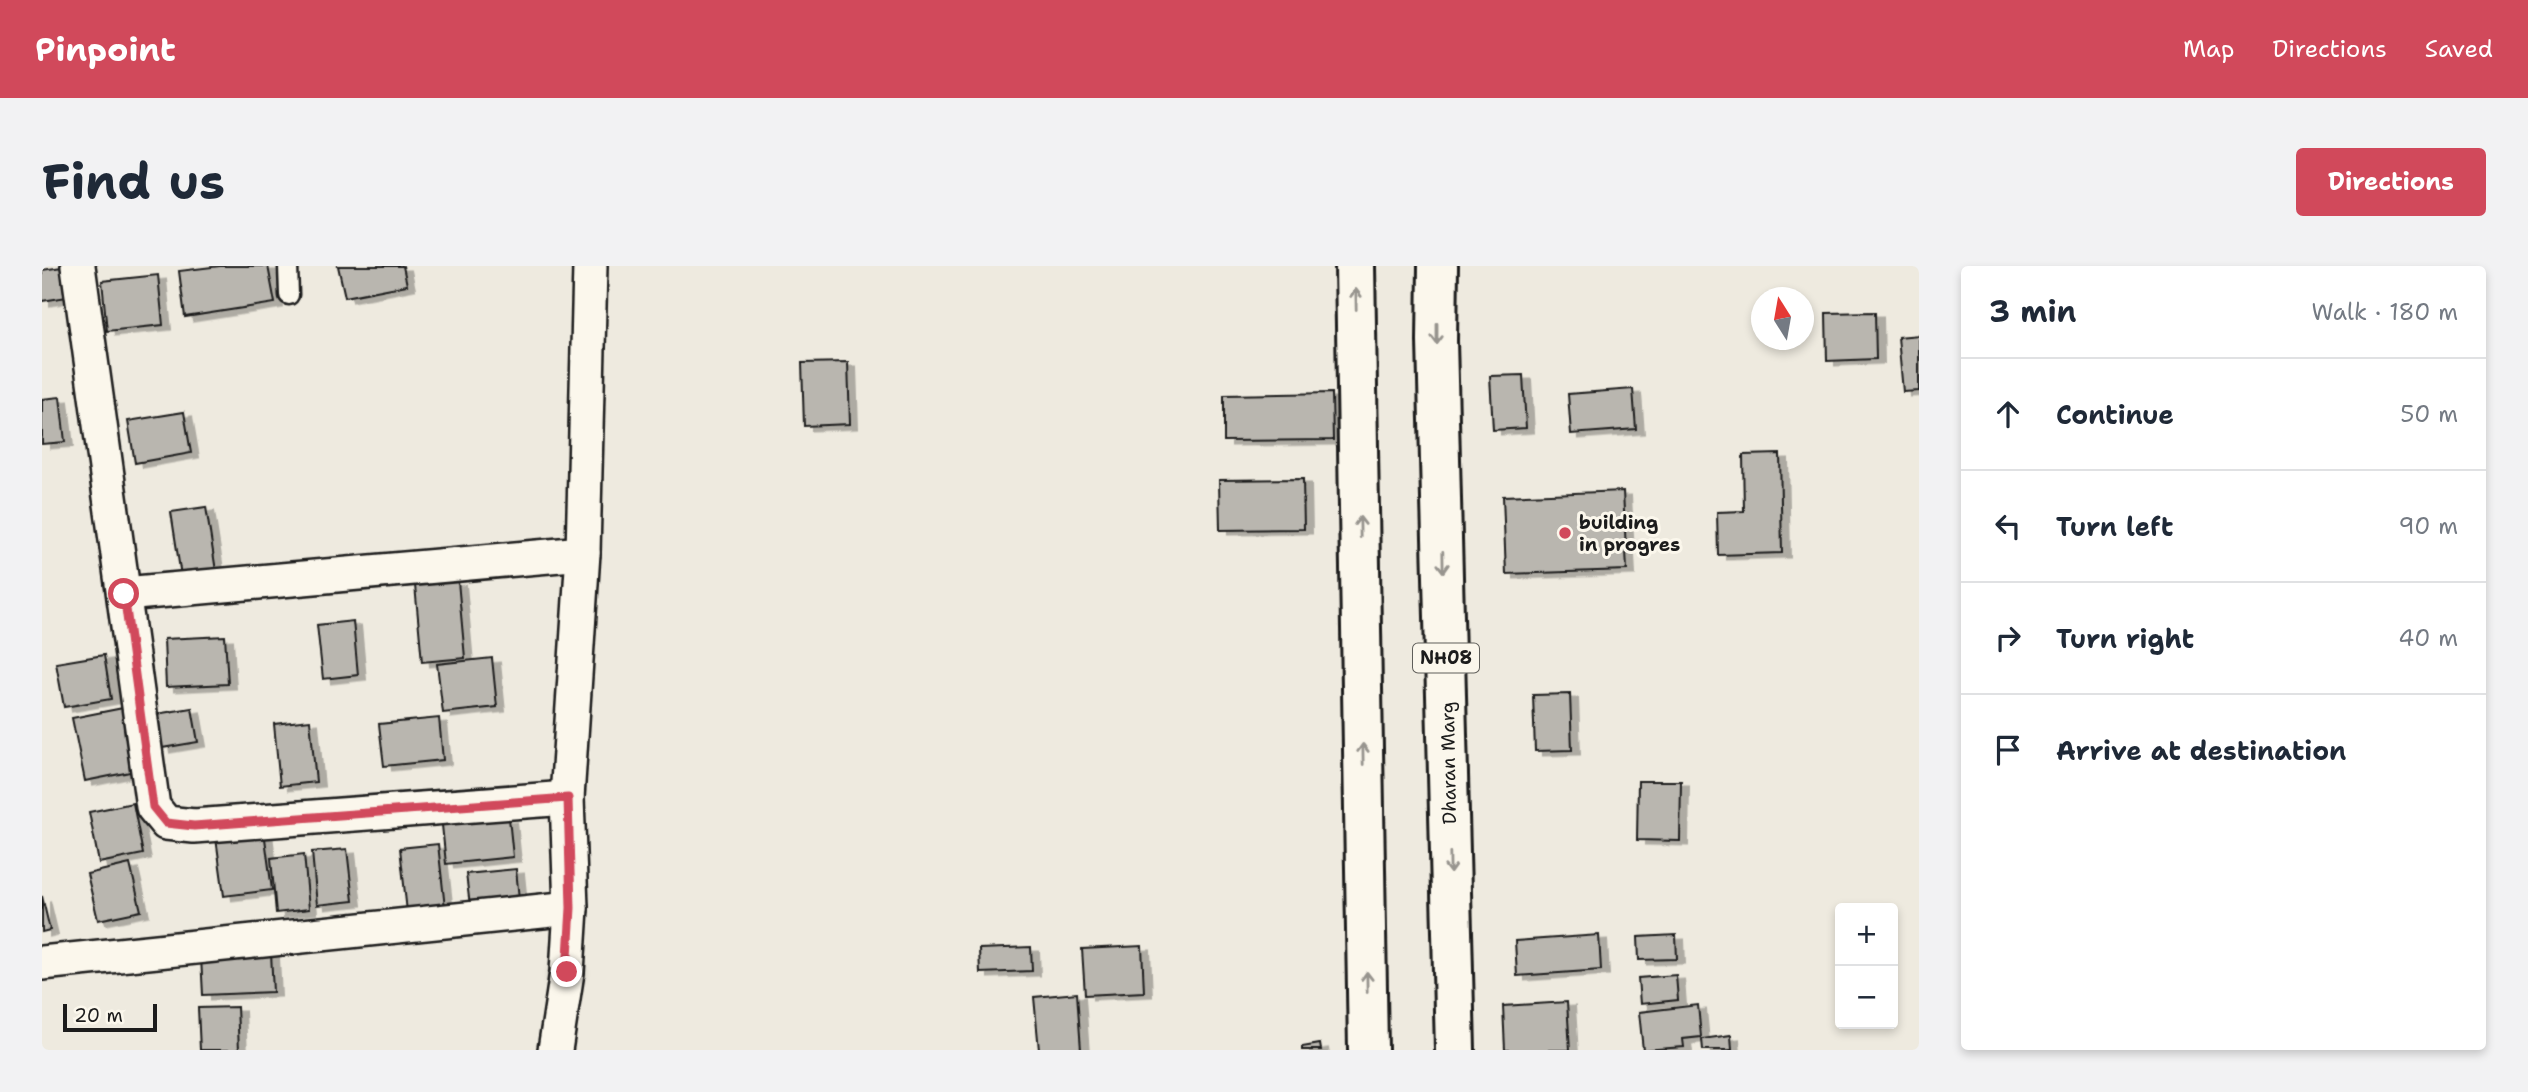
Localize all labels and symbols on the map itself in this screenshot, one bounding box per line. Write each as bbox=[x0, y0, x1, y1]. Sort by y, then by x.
north arrow bbox=[1751, 287, 1814, 350]
one-way arrow bbox=[1349, 288, 1363, 311]
one-way arrow bbox=[1430, 322, 1444, 345]
place label: building in progres bbox=[1579, 510, 1680, 557]
one-way arrow bbox=[1353, 516, 1366, 539]
marker: building in progres bbox=[1557, 525, 1573, 541]
one-way arrow bbox=[1437, 550, 1450, 573]
route start bbox=[108, 578, 139, 609]
road number: NH08 bbox=[1413, 644, 1479, 672]
street label: Dharan Marg bbox=[1435, 701, 1462, 825]
one-way arrow bbox=[1356, 743, 1370, 766]
one-way arrow bbox=[1444, 851, 1457, 874]
route end bbox=[551, 956, 582, 987]
one-way arrow bbox=[1360, 971, 1374, 994]
scale bar bbox=[63, 1001, 158, 1033]

